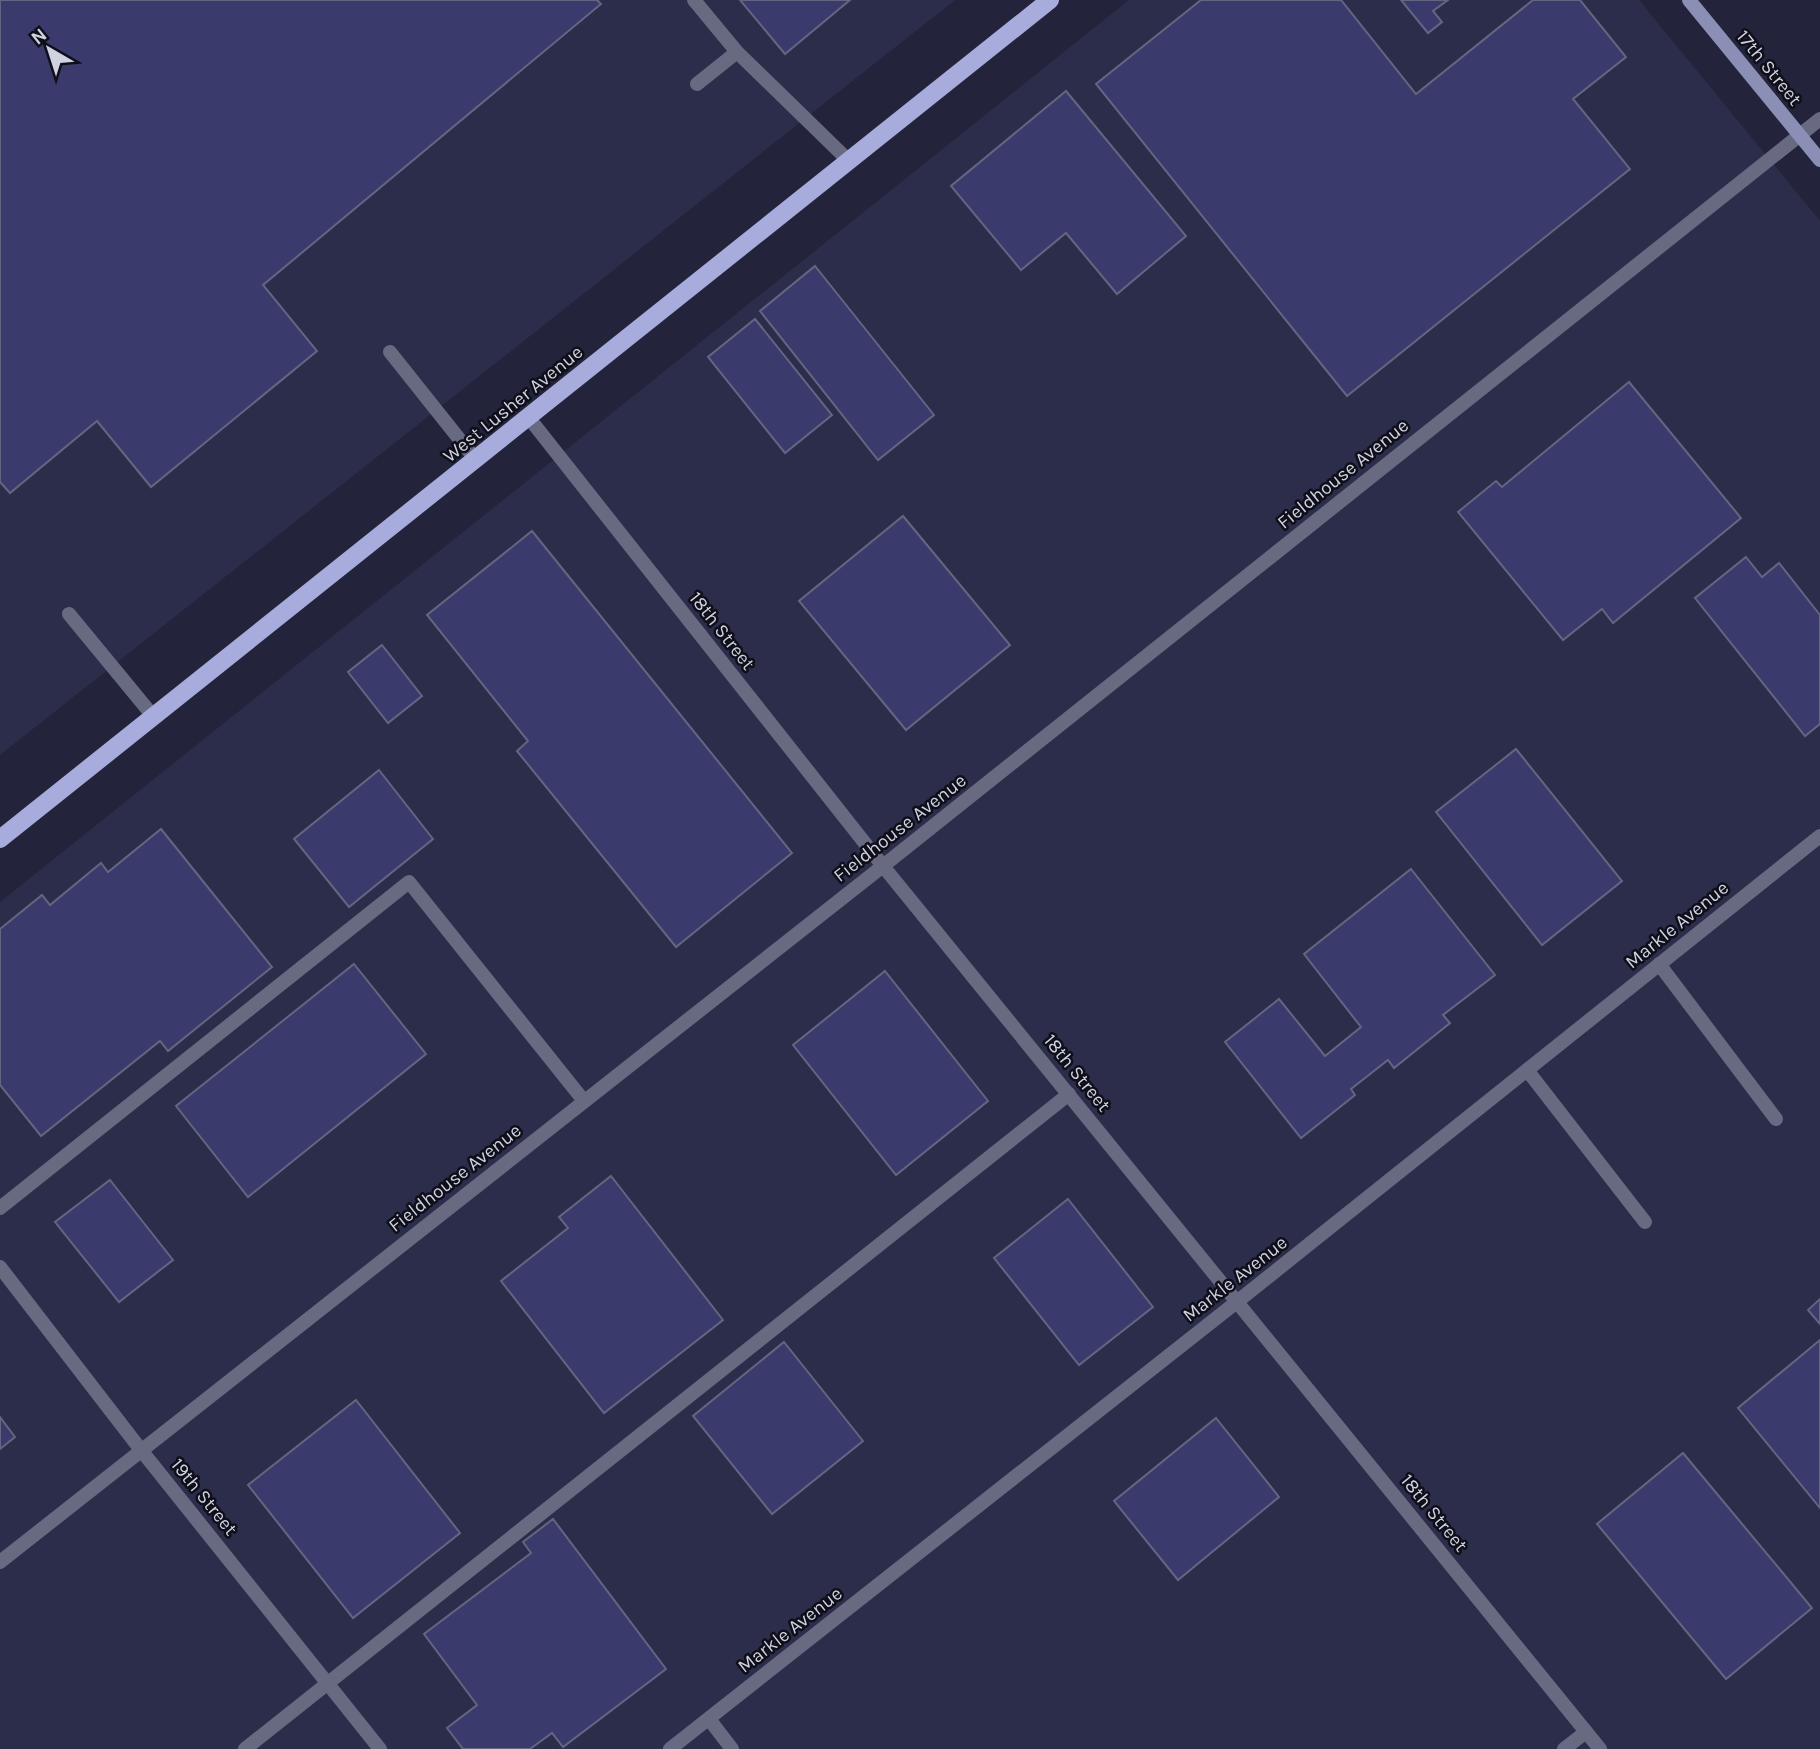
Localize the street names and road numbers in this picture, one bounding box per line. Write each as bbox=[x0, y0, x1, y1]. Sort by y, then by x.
street label: 17th Street bbox=[1732, 26, 1806, 110]
street label: West Lusher Avenue bbox=[439, 341, 587, 467]
street label: Fieldhouse Avenue bbox=[1273, 414, 1413, 534]
street label: 18th Street bbox=[685, 587, 759, 675]
street label: Fieldhouse Avenue bbox=[829, 769, 971, 887]
street label: Markle Avenue bbox=[1621, 877, 1733, 973]
street label: 18th Street bbox=[1039, 1030, 1115, 1116]
street label: Fieldhouse Avenue bbox=[384, 1119, 526, 1237]
street label: Markle Avenue bbox=[1178, 1231, 1292, 1327]
street label: 19th Street bbox=[166, 1454, 242, 1540]
street label: 18th Street bbox=[1396, 1470, 1472, 1556]
street label: Markle Avenue bbox=[733, 1582, 847, 1678]

